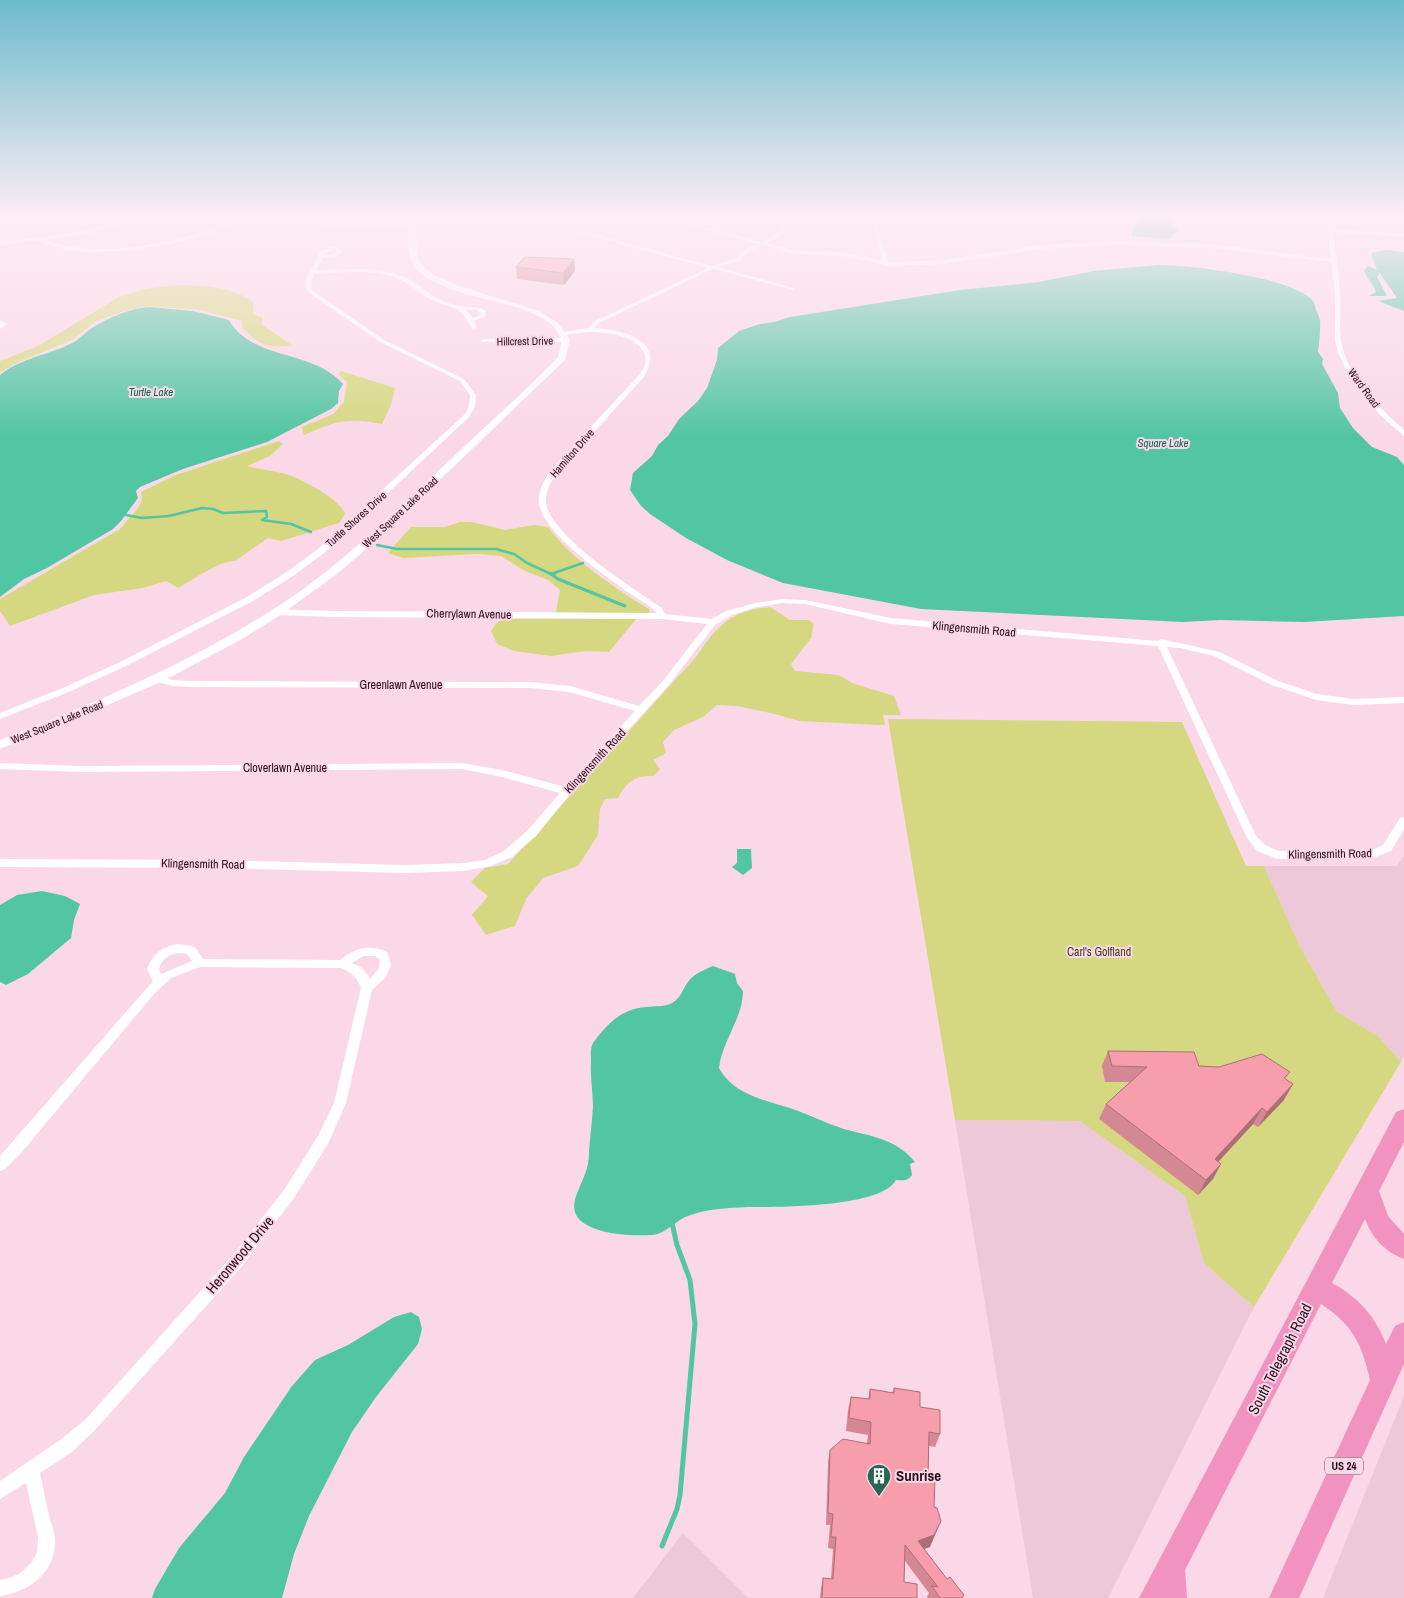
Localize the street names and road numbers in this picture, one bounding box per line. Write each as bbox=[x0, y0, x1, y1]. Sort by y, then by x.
street label: Hillcrest Drive bbox=[497, 334, 553, 348]
street label: Ward Road bbox=[1345, 366, 1383, 410]
street label: Hamilton Drive bbox=[547, 426, 597, 480]
street label: West Square Lake Road bbox=[359, 473, 441, 551]
street label: Turtle Shores Drive bbox=[323, 488, 389, 550]
street label: Cherrylawn Avenue bbox=[426, 605, 512, 623]
street label: Klingensmith Road bbox=[932, 617, 1016, 641]
street label: Greenlawn Avenue bbox=[360, 677, 442, 693]
street label: West Square Lake Road bbox=[9, 697, 105, 747]
street label: Klingensmith Road bbox=[561, 725, 629, 797]
street label: Cloverlawn Avenue bbox=[243, 760, 327, 776]
street label: Klingensmith Road bbox=[1288, 845, 1372, 863]
street label: Klingensmith Road bbox=[161, 855, 245, 873]
street label: Heronwood Drive bbox=[201, 1211, 279, 1298]
street label: South Telegraph Road bbox=[1242, 1300, 1317, 1418]
road number: US 24 bbox=[1325, 1458, 1363, 1474]

